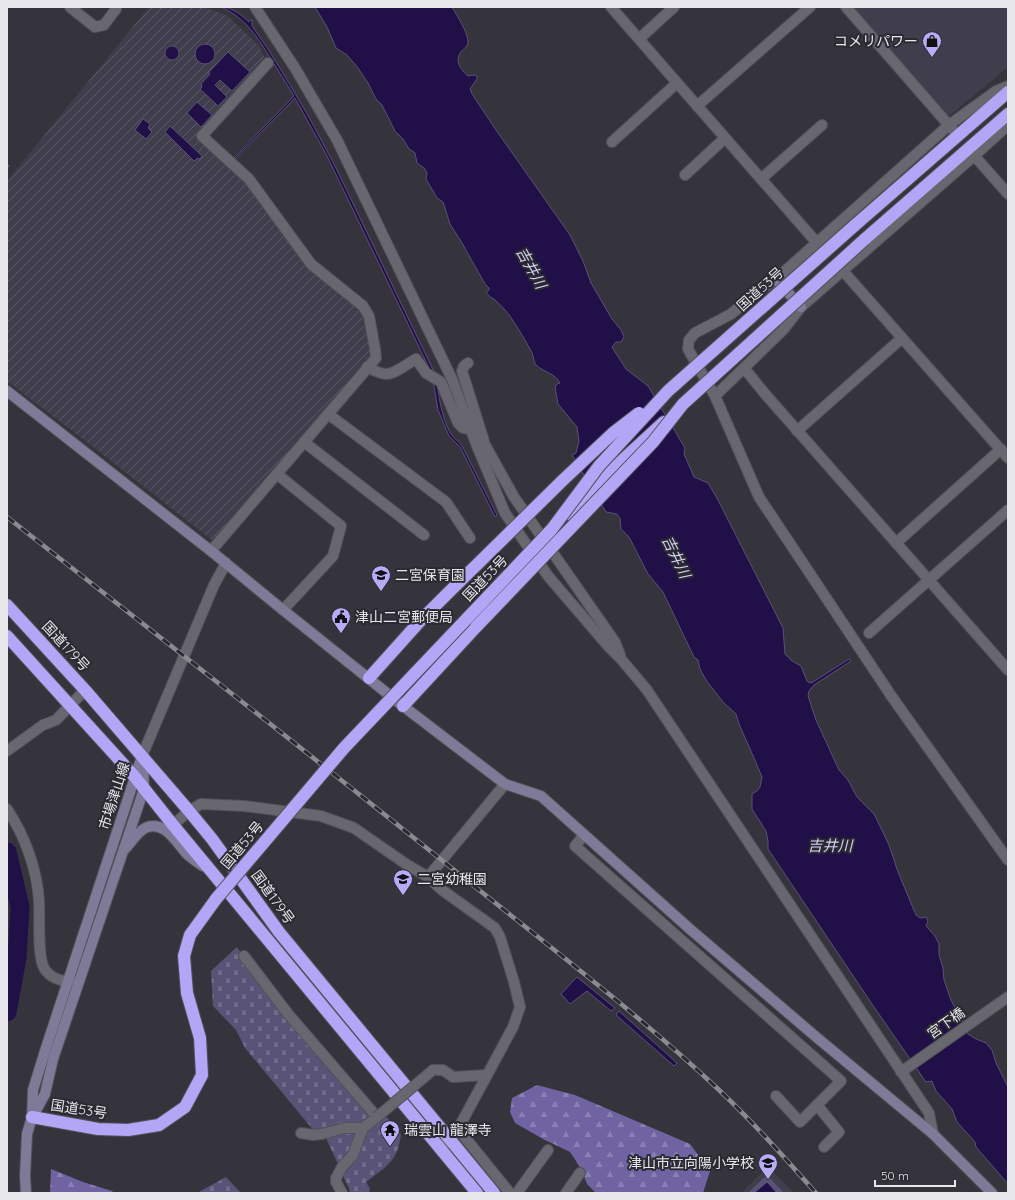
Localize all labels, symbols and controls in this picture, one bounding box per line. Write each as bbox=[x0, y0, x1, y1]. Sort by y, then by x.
shop icon: コメリパワー bbox=[921, 30, 943, 58]
place label: コメリパワー bbox=[834, 32, 918, 50]
water label: 吉井川 bbox=[512, 243, 552, 294]
street label: 国道53号 bbox=[733, 263, 787, 315]
water label: 吉井川 bbox=[658, 532, 696, 583]
street label: 国道53号 bbox=[459, 551, 511, 605]
school or university icon: 二宮保育園 bbox=[370, 564, 392, 592]
place label: 二宮保育園 bbox=[395, 566, 465, 584]
public building icon: 津山二宮郵便局 bbox=[330, 606, 352, 634]
place label: 津山二宮郵便局 bbox=[355, 608, 453, 626]
street label: 国道179号 bbox=[38, 617, 94, 675]
street label: 市場津山線 bbox=[95, 760, 133, 832]
street label: 国道53号 bbox=[217, 817, 267, 873]
water label: 吉井川 bbox=[807, 836, 854, 855]
street label: 国道179号 bbox=[247, 867, 299, 927]
school or university icon: 二宮幼稚園 bbox=[392, 868, 414, 896]
place label: 二宮幼稚園 bbox=[417, 870, 487, 888]
street label: 宮下橋 bbox=[924, 1004, 968, 1042]
street label: 国道53号 bbox=[49, 1096, 109, 1122]
temple icon: 瑞雲山 龍澤寺 bbox=[379, 1119, 401, 1147]
place label: 瑞雲山 龍澤寺 bbox=[404, 1121, 492, 1139]
school or university icon: 津山市立向陽小学校 bbox=[757, 1152, 779, 1180]
place label: 津山市立向陽小学校 bbox=[628, 1154, 754, 1172]
scale bar bbox=[875, 1162, 955, 1188]
text: 50 m bbox=[881, 1168, 909, 1183]

